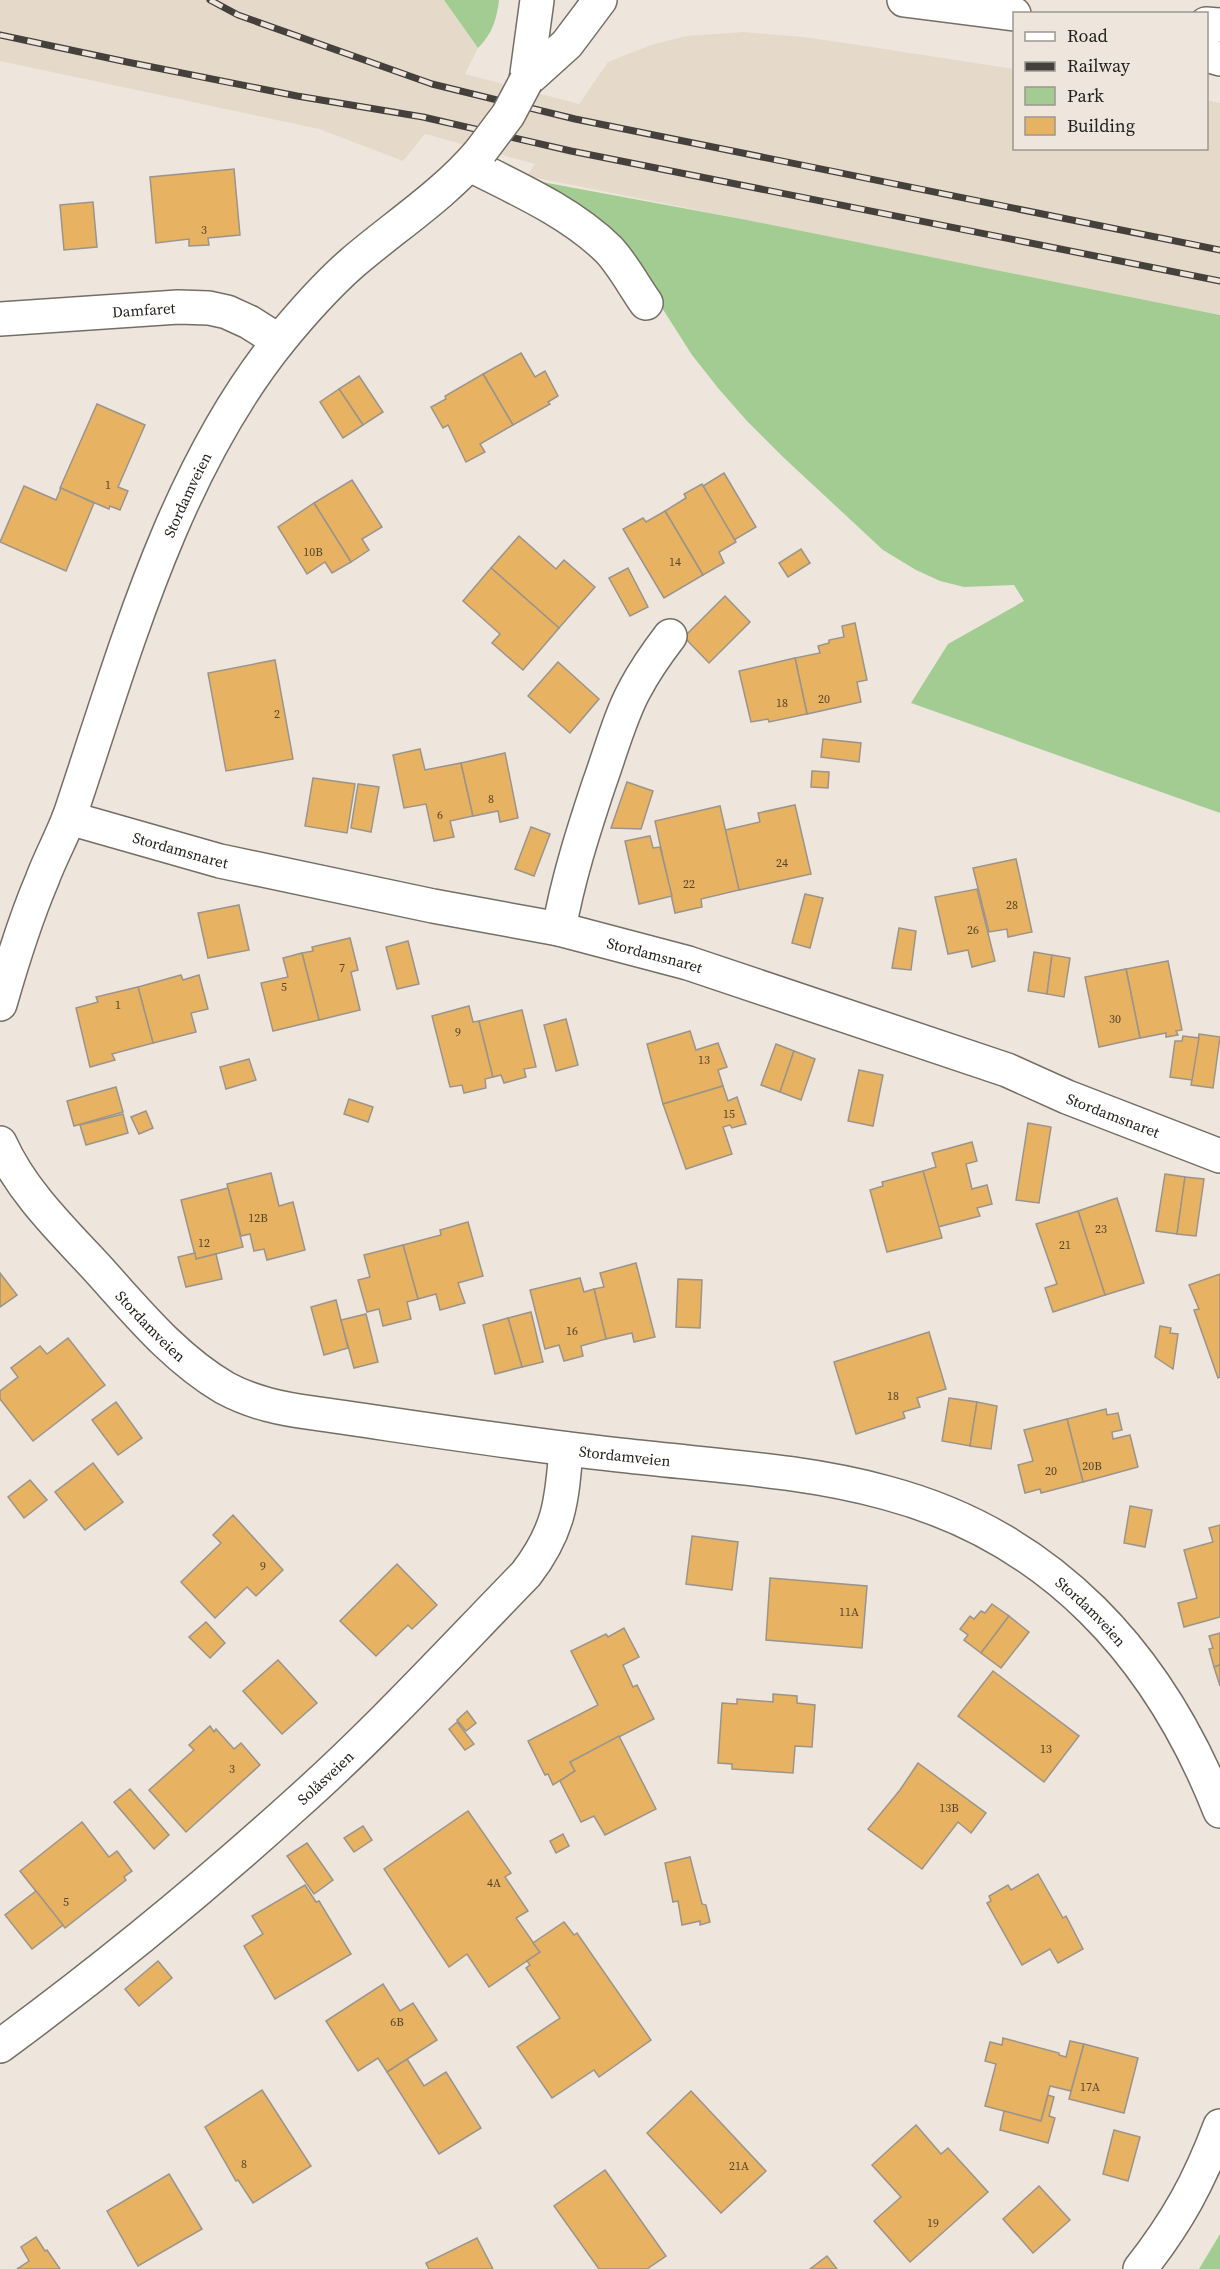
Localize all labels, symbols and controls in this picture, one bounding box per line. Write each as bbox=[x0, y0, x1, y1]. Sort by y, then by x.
legend bbox=[1013, 12, 1208, 150]
text: Road bbox=[1067, 23, 1108, 48]
text: Railway bbox=[1067, 53, 1131, 78]
text: Park bbox=[1067, 83, 1104, 108]
text: Building bbox=[1067, 113, 1135, 138]
house number: 3 bbox=[201, 222, 207, 238]
street label: Damfaret bbox=[111, 297, 176, 322]
street label: Stordamveien bbox=[158, 448, 216, 541]
house number: 1 bbox=[105, 477, 111, 493]
house number: 10B bbox=[303, 544, 323, 560]
house number: 14 bbox=[669, 554, 681, 570]
house number: 20 bbox=[818, 691, 830, 707]
house number: 18 bbox=[776, 695, 788, 711]
house number: 2 bbox=[274, 706, 280, 722]
house number: 8 bbox=[488, 791, 494, 807]
house number: 6 bbox=[437, 807, 443, 823]
street label: Stordamsnaret bbox=[130, 826, 230, 873]
house number: 24 bbox=[776, 855, 788, 871]
house number: 22 bbox=[683, 876, 695, 892]
house number: 28 bbox=[1006, 897, 1018, 913]
house number: 26 bbox=[967, 922, 979, 938]
street label: Stordamsnaret bbox=[605, 932, 706, 978]
house number: 7 bbox=[339, 960, 345, 976]
house number: 5 bbox=[281, 979, 287, 995]
house number: 1 bbox=[115, 997, 121, 1013]
house number: 30 bbox=[1109, 1011, 1121, 1027]
house number: 9 bbox=[455, 1024, 461, 1040]
house number: 13 bbox=[698, 1052, 710, 1068]
street label: Stordamsnaret bbox=[1064, 1087, 1163, 1142]
house number: 15 bbox=[723, 1106, 735, 1122]
house number: 12B bbox=[248, 1210, 268, 1226]
house number: 23 bbox=[1095, 1221, 1107, 1237]
house number: 12 bbox=[198, 1235, 210, 1251]
house number: 21 bbox=[1059, 1237, 1071, 1253]
street label: Stordamveien bbox=[111, 1286, 190, 1366]
house number: 16 bbox=[566, 1323, 578, 1339]
house number: 18 bbox=[887, 1388, 899, 1404]
street label: Stordamveien bbox=[578, 1440, 672, 1471]
house number: 20B bbox=[1082, 1458, 1102, 1474]
house number: 20 bbox=[1045, 1463, 1057, 1479]
house number: 9 bbox=[260, 1558, 266, 1574]
street label: Stordamveien bbox=[1051, 1571, 1131, 1651]
house number: 11A bbox=[839, 1604, 859, 1620]
house number: 13 bbox=[1040, 1741, 1052, 1757]
street label: Solåsveien bbox=[292, 1746, 358, 1809]
house number: 3 bbox=[229, 1761, 235, 1777]
house number: 13B bbox=[939, 1800, 959, 1816]
house number: 4A bbox=[487, 1875, 501, 1891]
house number: 5 bbox=[63, 1894, 69, 1910]
house number: 6B bbox=[390, 2014, 404, 2030]
house number: 17A bbox=[1080, 2079, 1100, 2095]
house number: 8 bbox=[241, 2156, 247, 2172]
house number: 21A bbox=[729, 2158, 749, 2174]
house number: 19 bbox=[927, 2215, 939, 2231]

